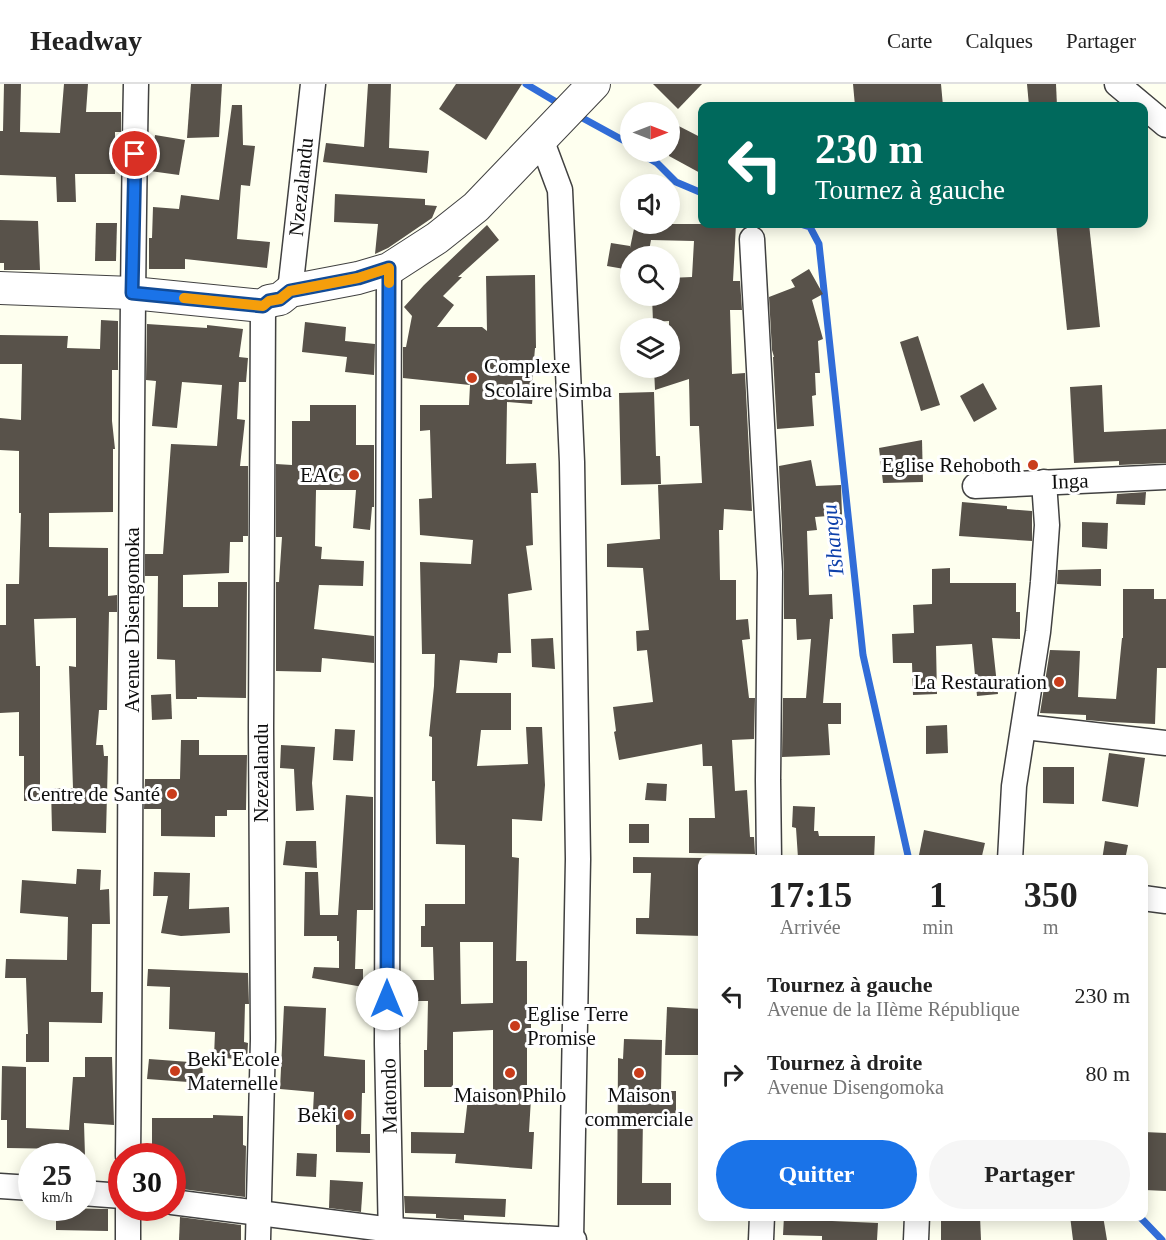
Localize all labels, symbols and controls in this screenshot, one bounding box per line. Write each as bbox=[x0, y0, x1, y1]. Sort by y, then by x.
text: Headway bbox=[30, 25, 142, 56]
text: Carte bbox=[887, 29, 932, 53]
text: Calques bbox=[965, 29, 1033, 53]
text: Partager bbox=[1066, 29, 1136, 53]
north arrow bbox=[620, 102, 680, 162]
map controls bbox=[620, 102, 680, 378]
icon: left bbox=[716, 126, 794, 204]
text: 230 m bbox=[815, 126, 924, 172]
pin bbox=[109, 128, 160, 179]
street label: Nzezalandu bbox=[284, 136, 318, 238]
icon: arrive bbox=[118, 137, 151, 170]
button: sound bbox=[620, 174, 680, 234]
text: Tournez à gauche bbox=[815, 175, 1005, 205]
button: search bbox=[620, 246, 680, 306]
button: layers bbox=[620, 318, 680, 378]
place label: Complexe Scolaire Simba bbox=[484, 354, 612, 402]
marker: Complexe Scolaire Simba bbox=[465, 371, 479, 385]
place label: Eglise Rehoboth bbox=[882, 453, 1021, 477]
marker: Eglise Rehoboth bbox=[1026, 458, 1040, 472]
place label: EAC bbox=[300, 463, 342, 487]
marker: EAC bbox=[347, 468, 361, 482]
street label: Inga bbox=[1051, 468, 1090, 494]
water label: Tshangu bbox=[816, 503, 849, 579]
street label: Avenue Disengomoka bbox=[120, 527, 144, 713]
place label: La Restauration bbox=[913, 670, 1047, 694]
marker: La Restauration bbox=[1052, 675, 1066, 689]
street label: Nzezalandu bbox=[249, 723, 273, 823]
place label: Centre de Santé bbox=[27, 782, 160, 806]
marker: Centre de Santé bbox=[165, 787, 179, 801]
text: 17:15 bbox=[768, 875, 852, 915]
text: 1 bbox=[929, 875, 947, 915]
text: 350 bbox=[1024, 875, 1078, 915]
text: Arrivée bbox=[780, 916, 841, 938]
text: min bbox=[922, 916, 954, 938]
text: m bbox=[1043, 916, 1059, 938]
position arrow bbox=[355, 967, 419, 1031]
text: Tournez à gauche bbox=[767, 972, 932, 997]
icon: left bbox=[716, 980, 749, 1013]
text: 230 m bbox=[1074, 983, 1130, 1008]
text: Avenue de la IIème République bbox=[767, 998, 1020, 1020]
place label: Eglise Terre Promise bbox=[527, 1002, 628, 1050]
marker: Eglise Terre Promise bbox=[508, 1019, 522, 1033]
place label: Beki Ecole Maternelle bbox=[187, 1047, 280, 1095]
text: Tournez à droite bbox=[767, 1050, 922, 1075]
street label: Matondo bbox=[376, 1058, 402, 1134]
icon: right bbox=[716, 1058, 749, 1091]
text: 80 m bbox=[1085, 1061, 1130, 1086]
marker: Beki Ecole Maternelle bbox=[168, 1064, 182, 1078]
marker: Maison Philo bbox=[503, 1066, 517, 1080]
marker: Maison commerciale bbox=[632, 1066, 646, 1080]
text: Avenue Disengomoka bbox=[767, 1076, 944, 1098]
place label: Maison Philo bbox=[454, 1083, 566, 1107]
place label: Maison commerciale bbox=[585, 1083, 693, 1131]
place label: Beki bbox=[297, 1103, 337, 1127]
marker: Beki bbox=[342, 1108, 356, 1122]
button: Quitter bbox=[716, 1140, 917, 1209]
button: Partager bbox=[929, 1140, 1130, 1209]
speed limit sign: 30 bbox=[108, 1143, 186, 1221]
text: 25 bbox=[42, 1158, 72, 1191]
text: km/h bbox=[42, 1189, 72, 1205]

